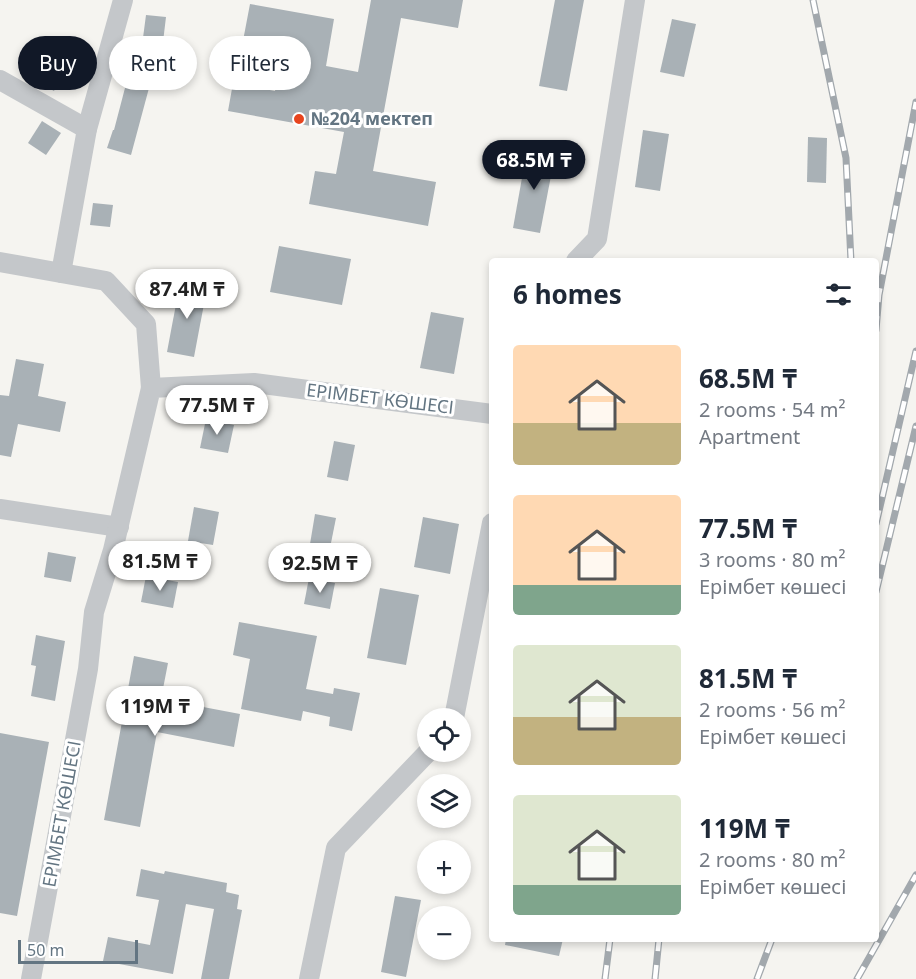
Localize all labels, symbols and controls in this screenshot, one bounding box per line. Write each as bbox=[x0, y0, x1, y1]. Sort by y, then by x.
chip: Buy bbox=[18, 36, 97, 90]
chip: Rent bbox=[109, 36, 197, 90]
chip: Filters bbox=[209, 36, 311, 90]
place label: №204 мектеп bbox=[311, 106, 433, 130]
marker: №204 мектеп bbox=[292, 112, 306, 126]
pin: 68.5M ₸ bbox=[479, 140, 589, 191]
text: 68.5M ₸ bbox=[496, 146, 572, 173]
pin: 87.4M ₸ bbox=[132, 269, 242, 320]
text: 87.4M ₸ bbox=[149, 275, 225, 302]
text: 6 homes bbox=[513, 276, 622, 312]
icon: filters bbox=[822, 278, 855, 311]
text: 68.5M ₸ bbox=[699, 360, 797, 396]
icon: home bbox=[561, 369, 633, 441]
street label: ЕРІМБЕТ КӨШЕСІ bbox=[305, 377, 455, 419]
pin: 77.5M ₸ bbox=[162, 385, 272, 436]
text: 77.5M ₸ bbox=[179, 391, 255, 418]
text: 2 rooms · 54 m² bbox=[699, 396, 846, 423]
text: Apartment bbox=[699, 423, 800, 450]
text: 77.5M ₸ bbox=[699, 510, 797, 546]
icon: home bbox=[561, 519, 633, 591]
pin: 81.5M ₸ bbox=[105, 541, 215, 592]
pin: 92.5M ₸ bbox=[265, 543, 375, 594]
text: 3 rooms · 80 m² bbox=[699, 546, 846, 573]
text: 81.5M ₸ bbox=[122, 547, 198, 574]
text: 92.5M ₸ bbox=[282, 549, 358, 576]
text: Ерімбет көшесі bbox=[699, 573, 846, 600]
text: 81.5M ₸ bbox=[699, 660, 797, 696]
icon: home bbox=[561, 669, 633, 741]
pin: 119M ₸ bbox=[106, 686, 204, 737]
text: 119M ₸ bbox=[120, 692, 190, 719]
text: 2 rooms · 56 m² bbox=[699, 696, 846, 723]
map controls bbox=[417, 708, 471, 960]
button: locate bbox=[417, 708, 471, 762]
text: Ерімбет көшесі bbox=[699, 723, 846, 750]
street label: ЕРІМБЕТ КӨШЕСІ bbox=[36, 739, 86, 889]
button: layers bbox=[417, 774, 471, 828]
text: 119M ₸ bbox=[699, 810, 790, 846]
icon: home bbox=[561, 819, 633, 891]
button: + bbox=[417, 840, 471, 894]
text: 2 rooms · 80 m² bbox=[699, 846, 846, 873]
text: Ерімбет көшесі bbox=[699, 873, 846, 900]
button: − bbox=[417, 906, 471, 960]
scale bar bbox=[18, 937, 138, 964]
text: 50 m bbox=[27, 939, 64, 961]

